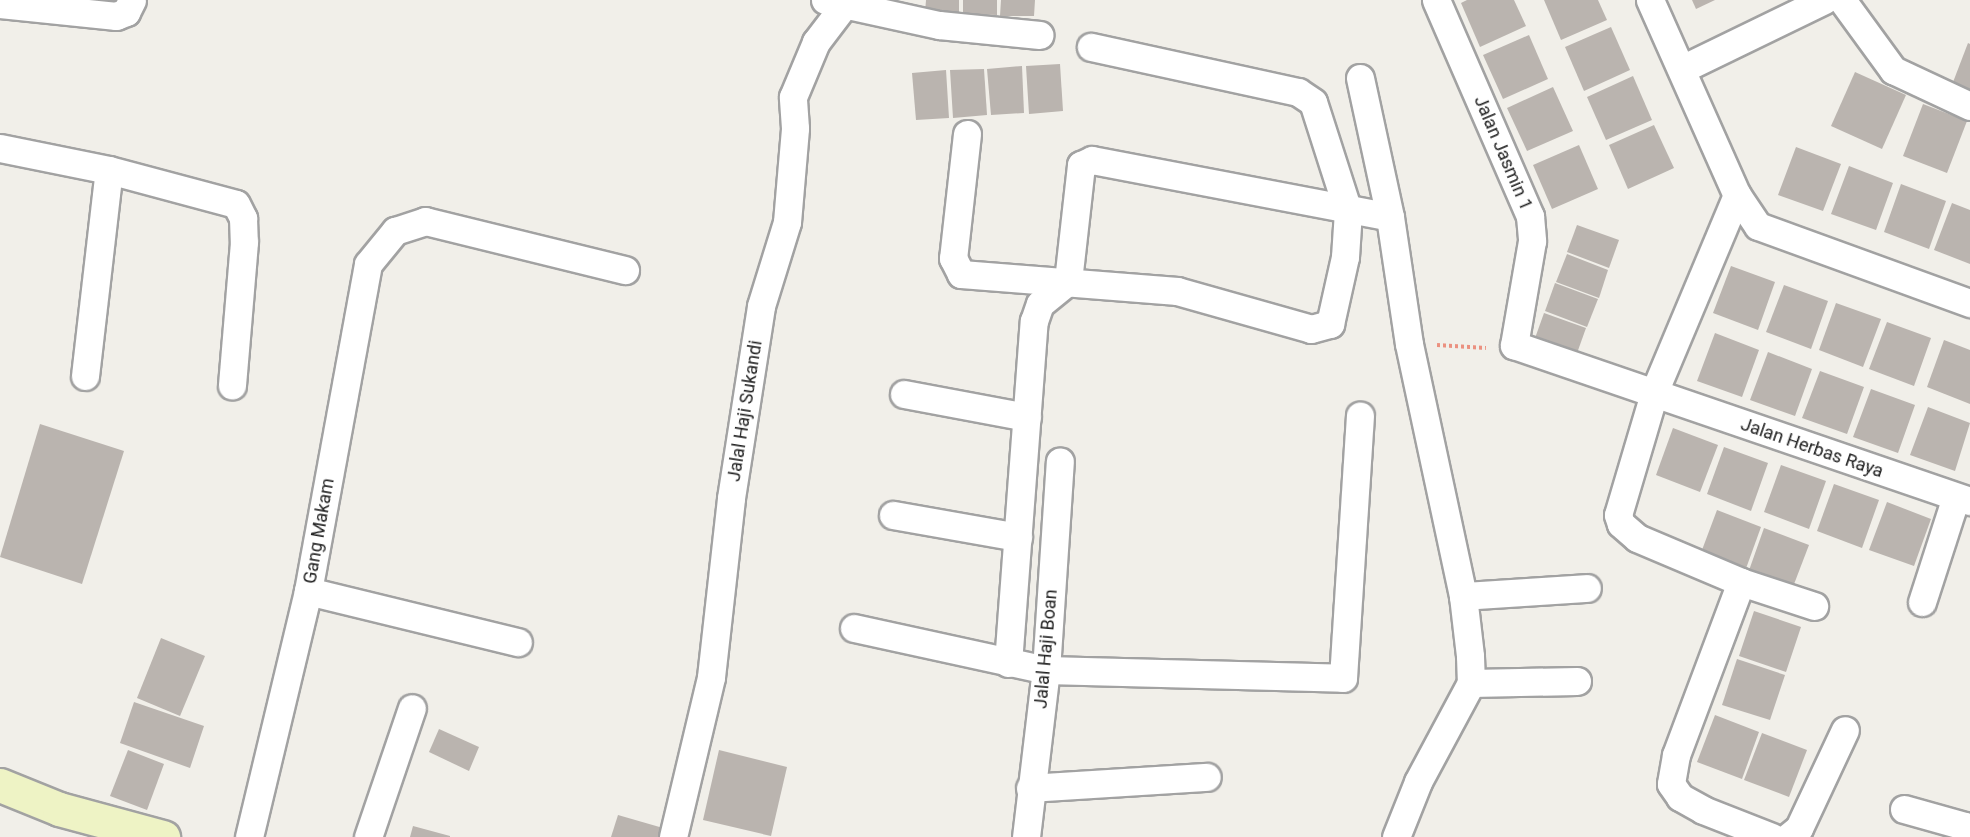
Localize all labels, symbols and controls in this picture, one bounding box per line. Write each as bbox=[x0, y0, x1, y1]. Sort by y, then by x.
street label: Jalan Jasmin 1 bbox=[1469, 93, 1537, 213]
street label: Jalal Haji Sukandi bbox=[723, 339, 767, 483]
street label: Jalan Herbas Raya bbox=[1738, 413, 1886, 483]
street label: Gang Makam bbox=[299, 477, 339, 585]
street label: Jalal Haji Boan bbox=[1030, 588, 1062, 710]

